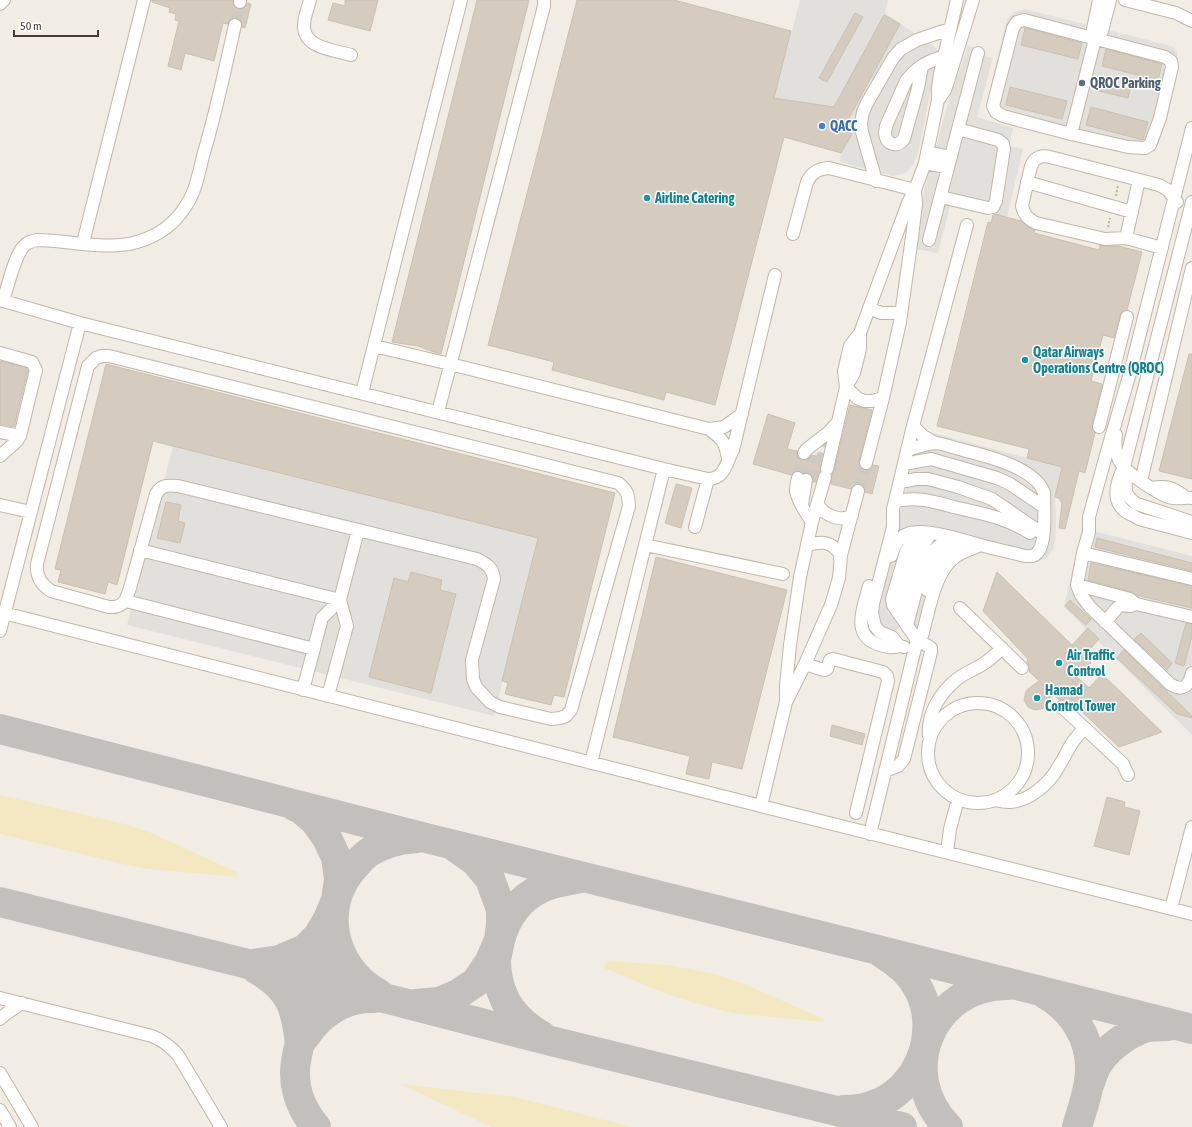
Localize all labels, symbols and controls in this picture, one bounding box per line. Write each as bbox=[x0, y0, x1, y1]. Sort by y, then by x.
scale bar bbox=[14, 12, 98, 38]
text: 50 m bbox=[20, 19, 42, 33]
place label: QROC Parking bbox=[1090, 75, 1162, 91]
marker: QROC Parking bbox=[1077, 78, 1087, 88]
place label: QACC bbox=[830, 118, 858, 134]
marker: QACC bbox=[817, 121, 827, 131]
place label: Airline Catering bbox=[654, 190, 735, 206]
marker: Airline Catering bbox=[642, 193, 652, 203]
place label: Qatar Airways Operations Centre (QROC) bbox=[1033, 344, 1164, 376]
marker: Qatar Airways Operations Centre (QROC) bbox=[1020, 355, 1030, 365]
place label: Air Traffic Control bbox=[1066, 647, 1116, 679]
marker: Air Traffic Control bbox=[1054, 658, 1064, 668]
place label: Hamad Control Tower bbox=[1045, 682, 1116, 714]
marker: Hamad Control Tower bbox=[1032, 693, 1042, 703]

